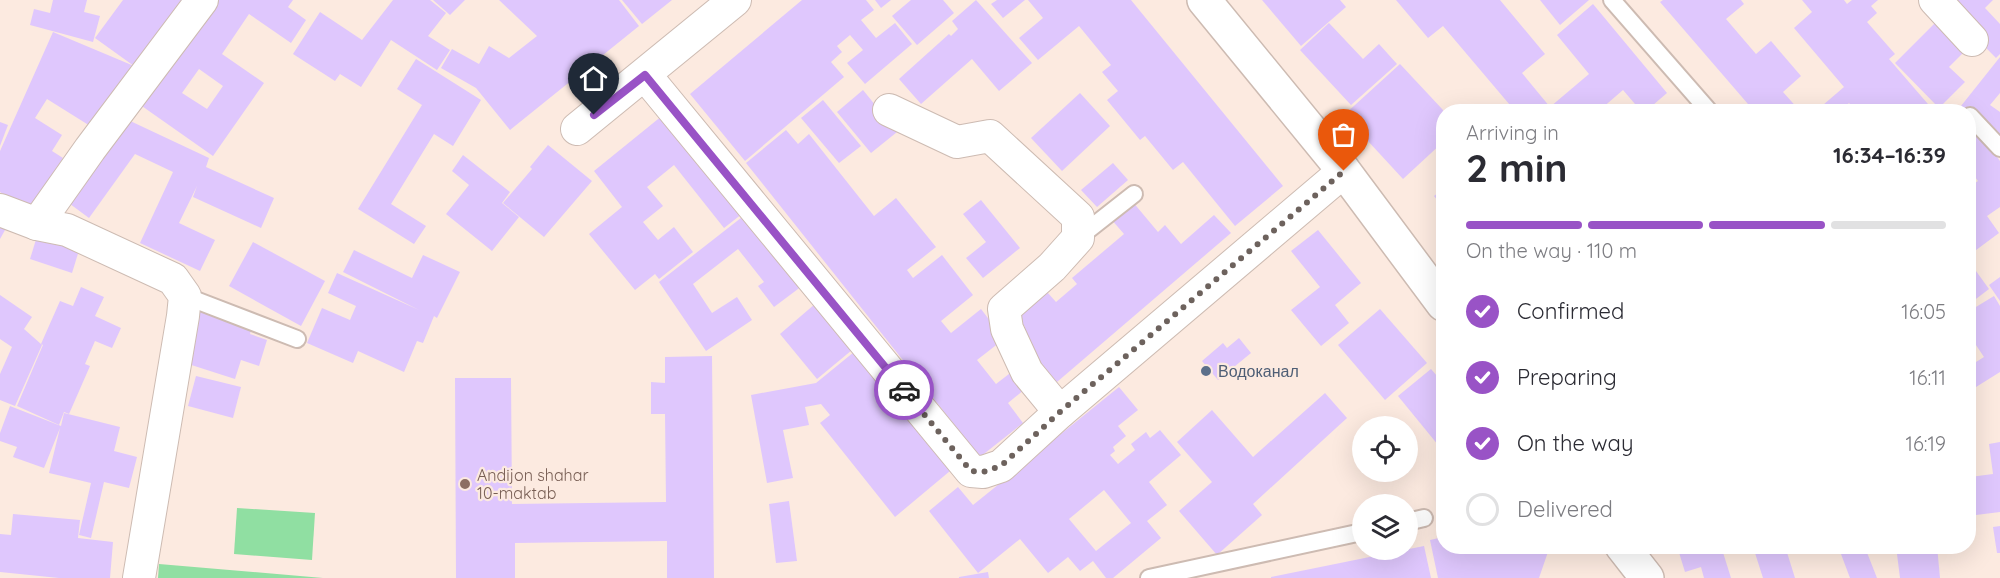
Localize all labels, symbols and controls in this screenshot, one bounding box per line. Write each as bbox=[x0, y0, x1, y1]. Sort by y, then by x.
pin bbox=[568, 53, 619, 115]
icon: home bbox=[577, 62, 610, 95]
pin bbox=[1318, 109, 1369, 171]
icon: bag bbox=[1327, 118, 1360, 151]
text: Arriving in bbox=[1466, 120, 1559, 145]
text: 16:34–16:39 bbox=[1833, 141, 1946, 169]
text: 2 min bbox=[1466, 143, 1568, 192]
text: On the way · 110 m bbox=[1466, 238, 1637, 263]
icon: check bbox=[1466, 295, 1499, 328]
text: Confirmed bbox=[1517, 297, 1624, 325]
text: 16:05 bbox=[1901, 299, 1946, 324]
courier bbox=[874, 360, 934, 420]
place label: Водоканал bbox=[1218, 361, 1299, 381]
icon: check bbox=[1466, 361, 1499, 394]
text: Preparing bbox=[1517, 363, 1617, 391]
marker: Водоканал bbox=[1199, 364, 1213, 378]
text: 16:11 bbox=[1909, 365, 1946, 390]
icon: car bbox=[888, 374, 921, 407]
map controls bbox=[1352, 416, 1418, 560]
button: locate bbox=[1352, 416, 1418, 482]
icon: check bbox=[1466, 427, 1499, 460]
text: On the way bbox=[1517, 429, 1633, 457]
text: 16:19 bbox=[1906, 431, 1946, 456]
place label: Andijon shahar 10-maktab bbox=[477, 465, 589, 503]
marker: Andijon shahar 10-maktab bbox=[458, 477, 472, 491]
button: layers bbox=[1352, 494, 1418, 560]
text: Delivered bbox=[1517, 495, 1613, 523]

